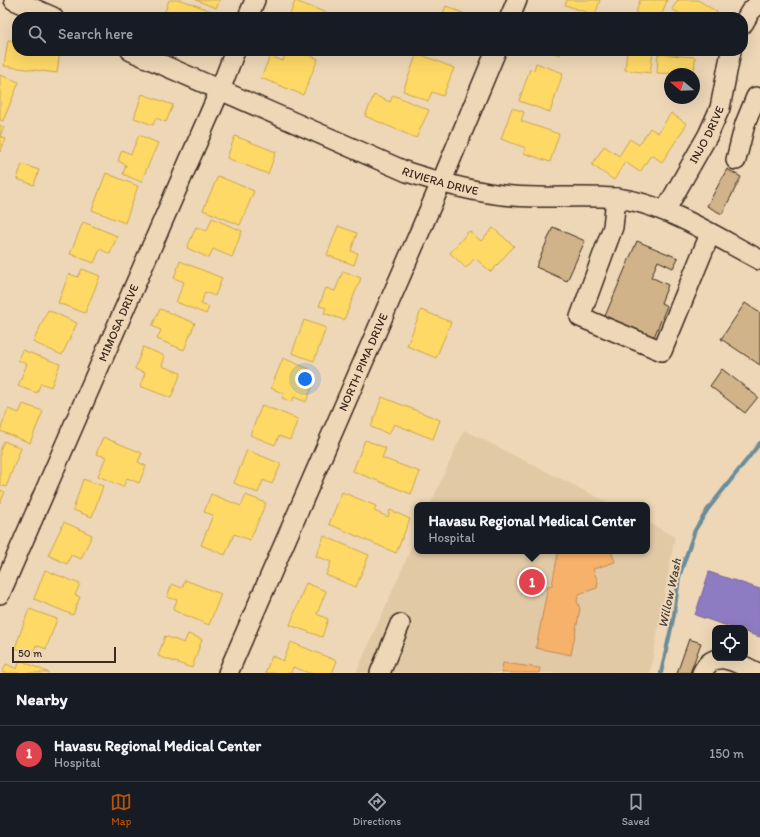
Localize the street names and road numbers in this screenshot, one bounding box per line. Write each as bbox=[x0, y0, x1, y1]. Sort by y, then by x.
street label: INJO DRIVE bbox=[686, 103, 727, 166]
street label: RIVIERA DRIVE bbox=[400, 164, 480, 198]
street label: MIMOSA DRIVE bbox=[95, 282, 142, 364]
street label: NORTH PIMA DRIVE bbox=[336, 311, 391, 413]

